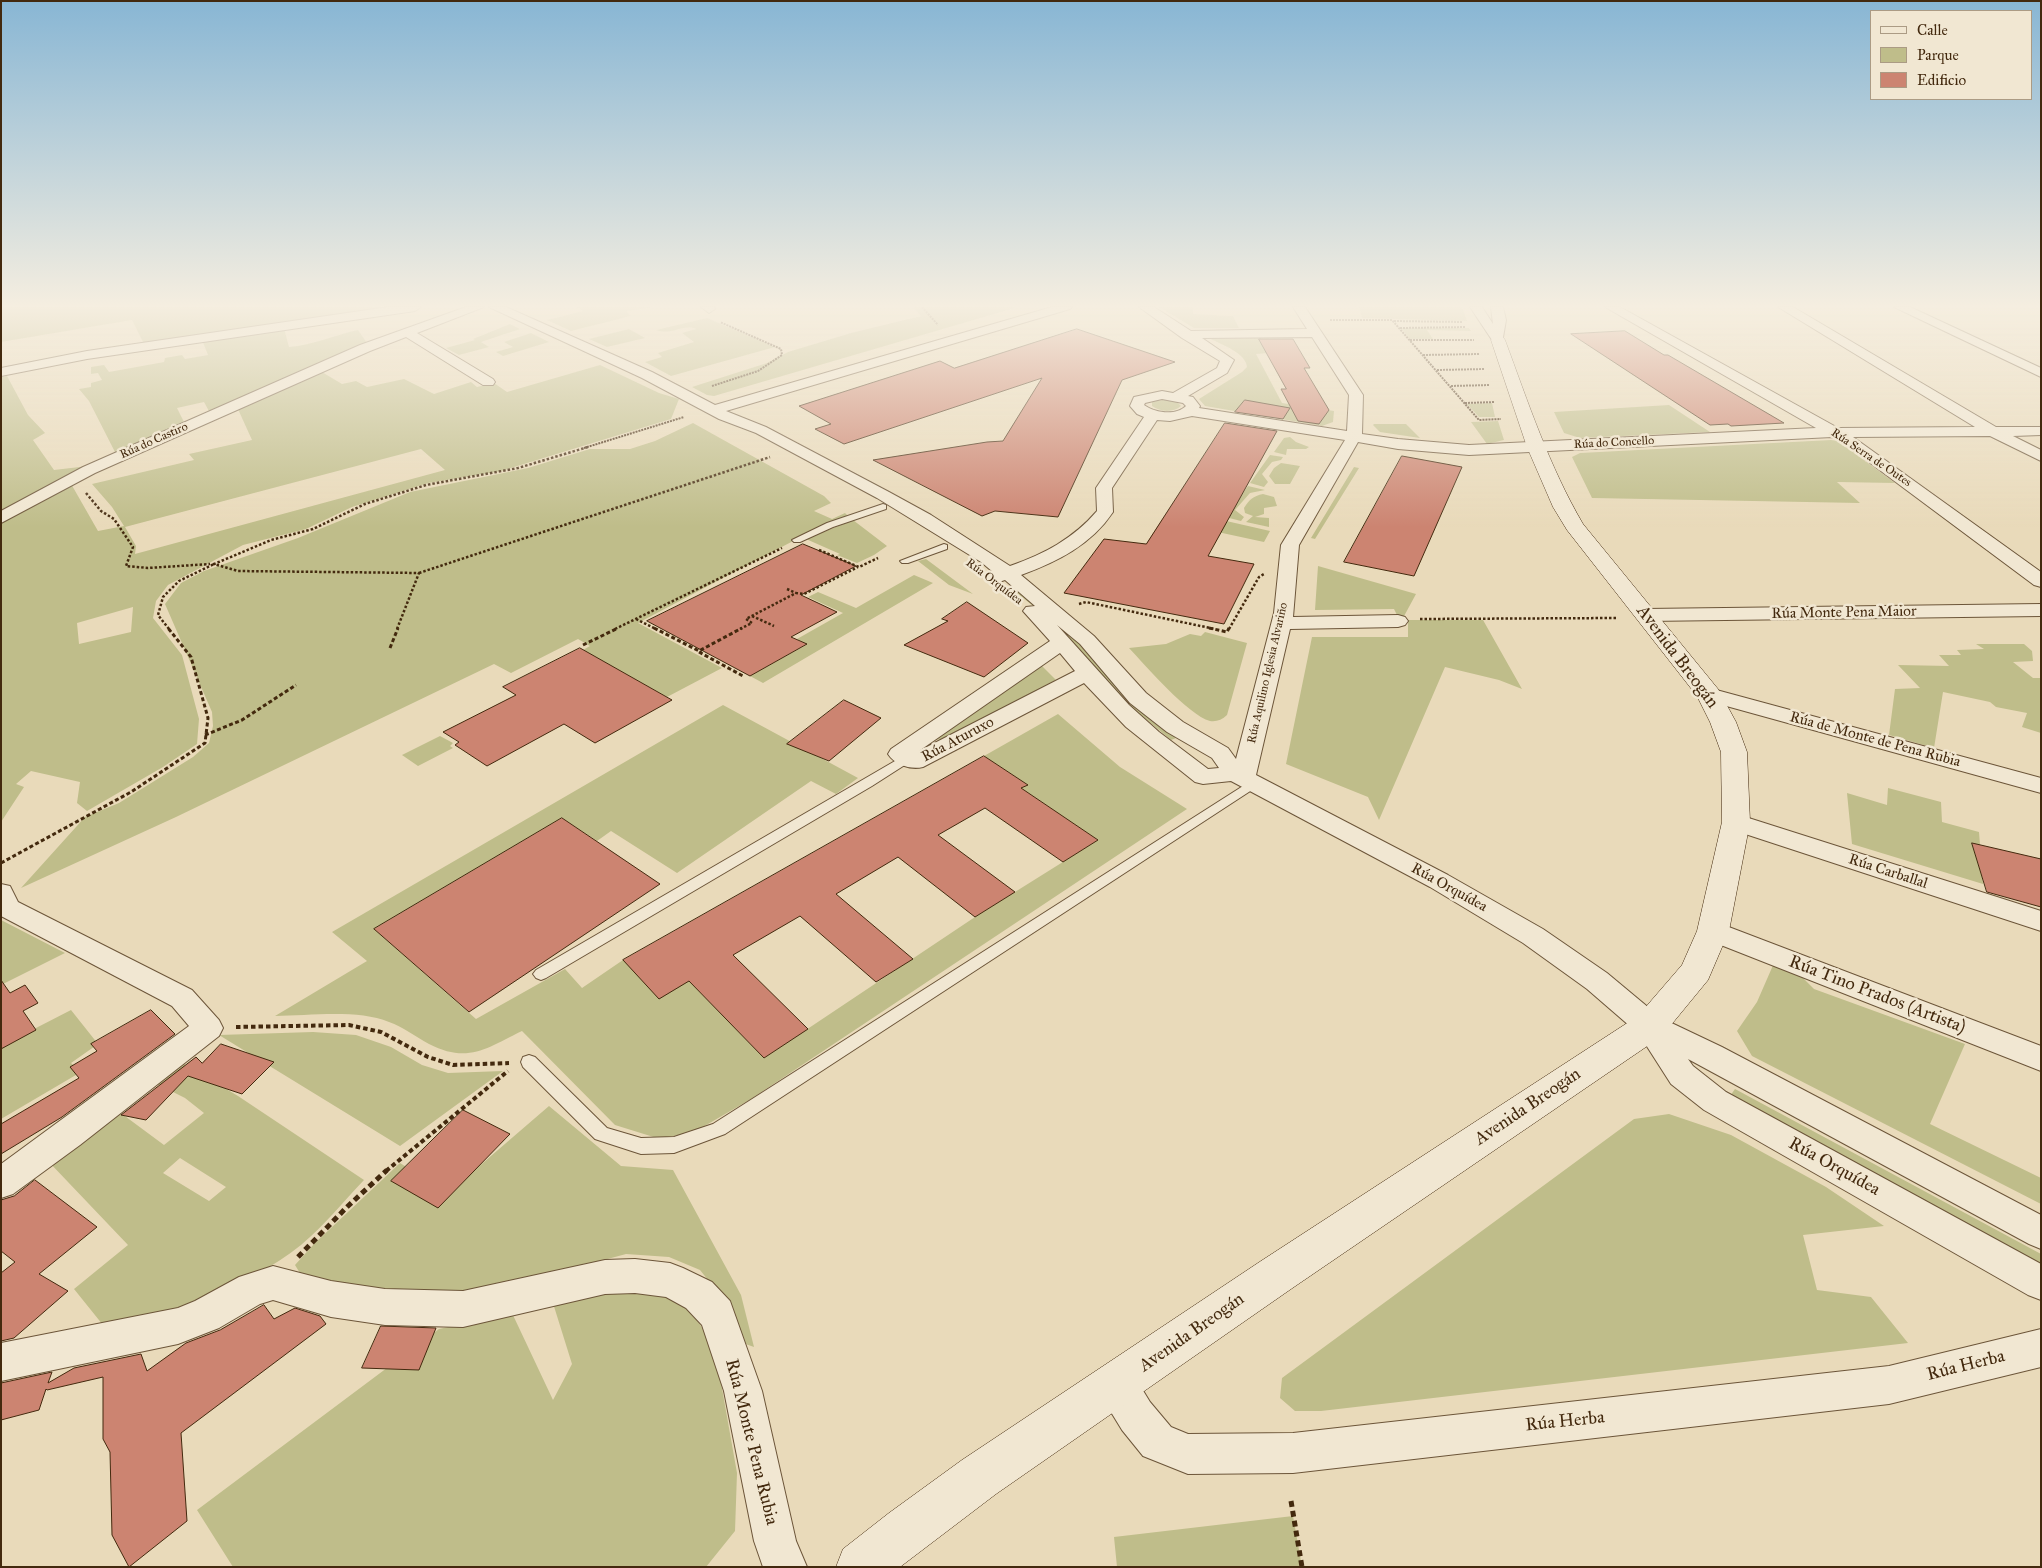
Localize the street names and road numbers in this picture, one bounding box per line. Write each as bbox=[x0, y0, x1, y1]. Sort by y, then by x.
street label: Rúa do Castiro bbox=[118, 420, 190, 462]
street label: Rúa Serra de Outes bbox=[1828, 426, 1914, 490]
street label: Rúa do Concello bbox=[1573, 434, 1655, 452]
street label: Rúa Orquídea bbox=[963, 556, 1025, 608]
street label: Rúa Aquilino Iglesia Alvariño bbox=[1245, 601, 1291, 745]
street label: Avenida Breogán bbox=[1631, 601, 1723, 713]
street label: Rúa Monte Pena Maior bbox=[1771, 603, 1917, 623]
street label: Rúa de Monte de Pena Rubia bbox=[1788, 709, 1962, 771]
street label: Rúa Aturuxo bbox=[919, 713, 997, 767]
street label: Rúa Carballal bbox=[1846, 851, 1930, 893]
street label: Rúa Orquídea bbox=[1408, 860, 1490, 916]
street label: Rúa Tino Prados (Artista) bbox=[1786, 951, 1968, 1039]
street label: Avenida Breogán bbox=[1471, 1064, 1585, 1150]
street label: Rúa Orquídea bbox=[1785, 1133, 1883, 1201]
street label: Avenida Breogán bbox=[1135, 1289, 1249, 1377]
street label: Rúa Herba bbox=[1925, 1346, 2007, 1386]
street label: Rúa Monte Pena Rubia bbox=[720, 1357, 782, 1527]
street label: Rúa Herba bbox=[1524, 1407, 1606, 1437]

